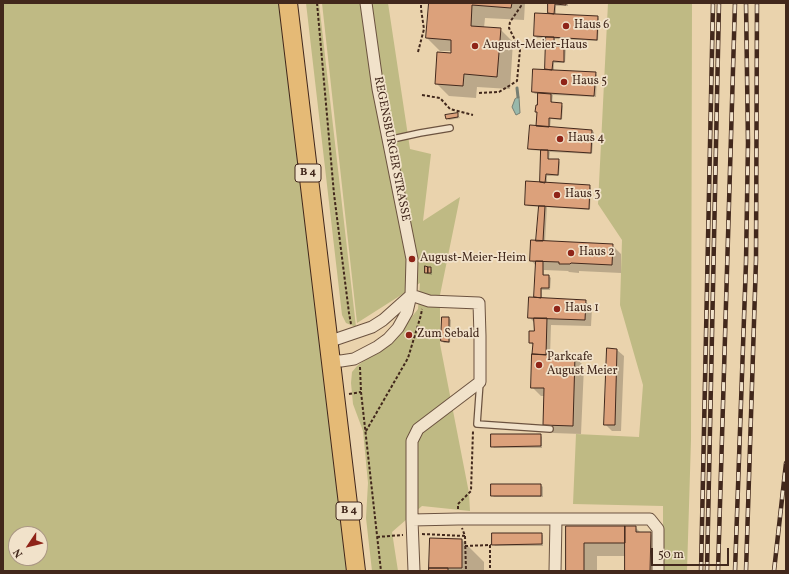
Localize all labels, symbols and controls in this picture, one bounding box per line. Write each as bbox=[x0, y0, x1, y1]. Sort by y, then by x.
place label: Haus 6 bbox=[574, 19, 609, 33]
marker: Haus 6 bbox=[561, 21, 571, 31]
place label: August-Meier-Haus bbox=[483, 39, 587, 53]
marker: August-Meier-Haus bbox=[470, 41, 480, 51]
street label: REGENSBURGER STRASSE bbox=[370, 75, 412, 223]
place label: Haus 5 bbox=[572, 75, 607, 89]
marker: Haus 5 bbox=[559, 77, 569, 87]
place label: Haus 4 bbox=[568, 132, 604, 146]
marker: Haus 4 bbox=[555, 134, 565, 144]
road number: B 4 bbox=[295, 164, 321, 182]
place label: Haus 3 bbox=[565, 188, 600, 202]
marker: Haus 3 bbox=[552, 190, 562, 200]
place label: Haus 2 bbox=[579, 246, 615, 260]
marker: Haus 2 bbox=[566, 248, 576, 258]
place label: August-Meier-Heim bbox=[420, 252, 526, 266]
marker: August-Meier-Heim bbox=[407, 254, 417, 264]
place label: Haus 1 bbox=[565, 302, 599, 316]
marker: Haus 1 bbox=[552, 304, 562, 314]
place label: Zum Sebald bbox=[417, 328, 480, 342]
marker: Zum Sebald bbox=[404, 330, 414, 340]
place label: Parkcafe August Meier bbox=[547, 351, 618, 379]
marker: Parkcafe August Meier bbox=[534, 360, 544, 370]
road number: B 4 bbox=[336, 502, 362, 520]
north arrow bbox=[8, 526, 48, 566]
scale bar bbox=[653, 540, 731, 566]
text: N bbox=[10, 545, 27, 560]
text: 50 m bbox=[658, 547, 684, 563]

